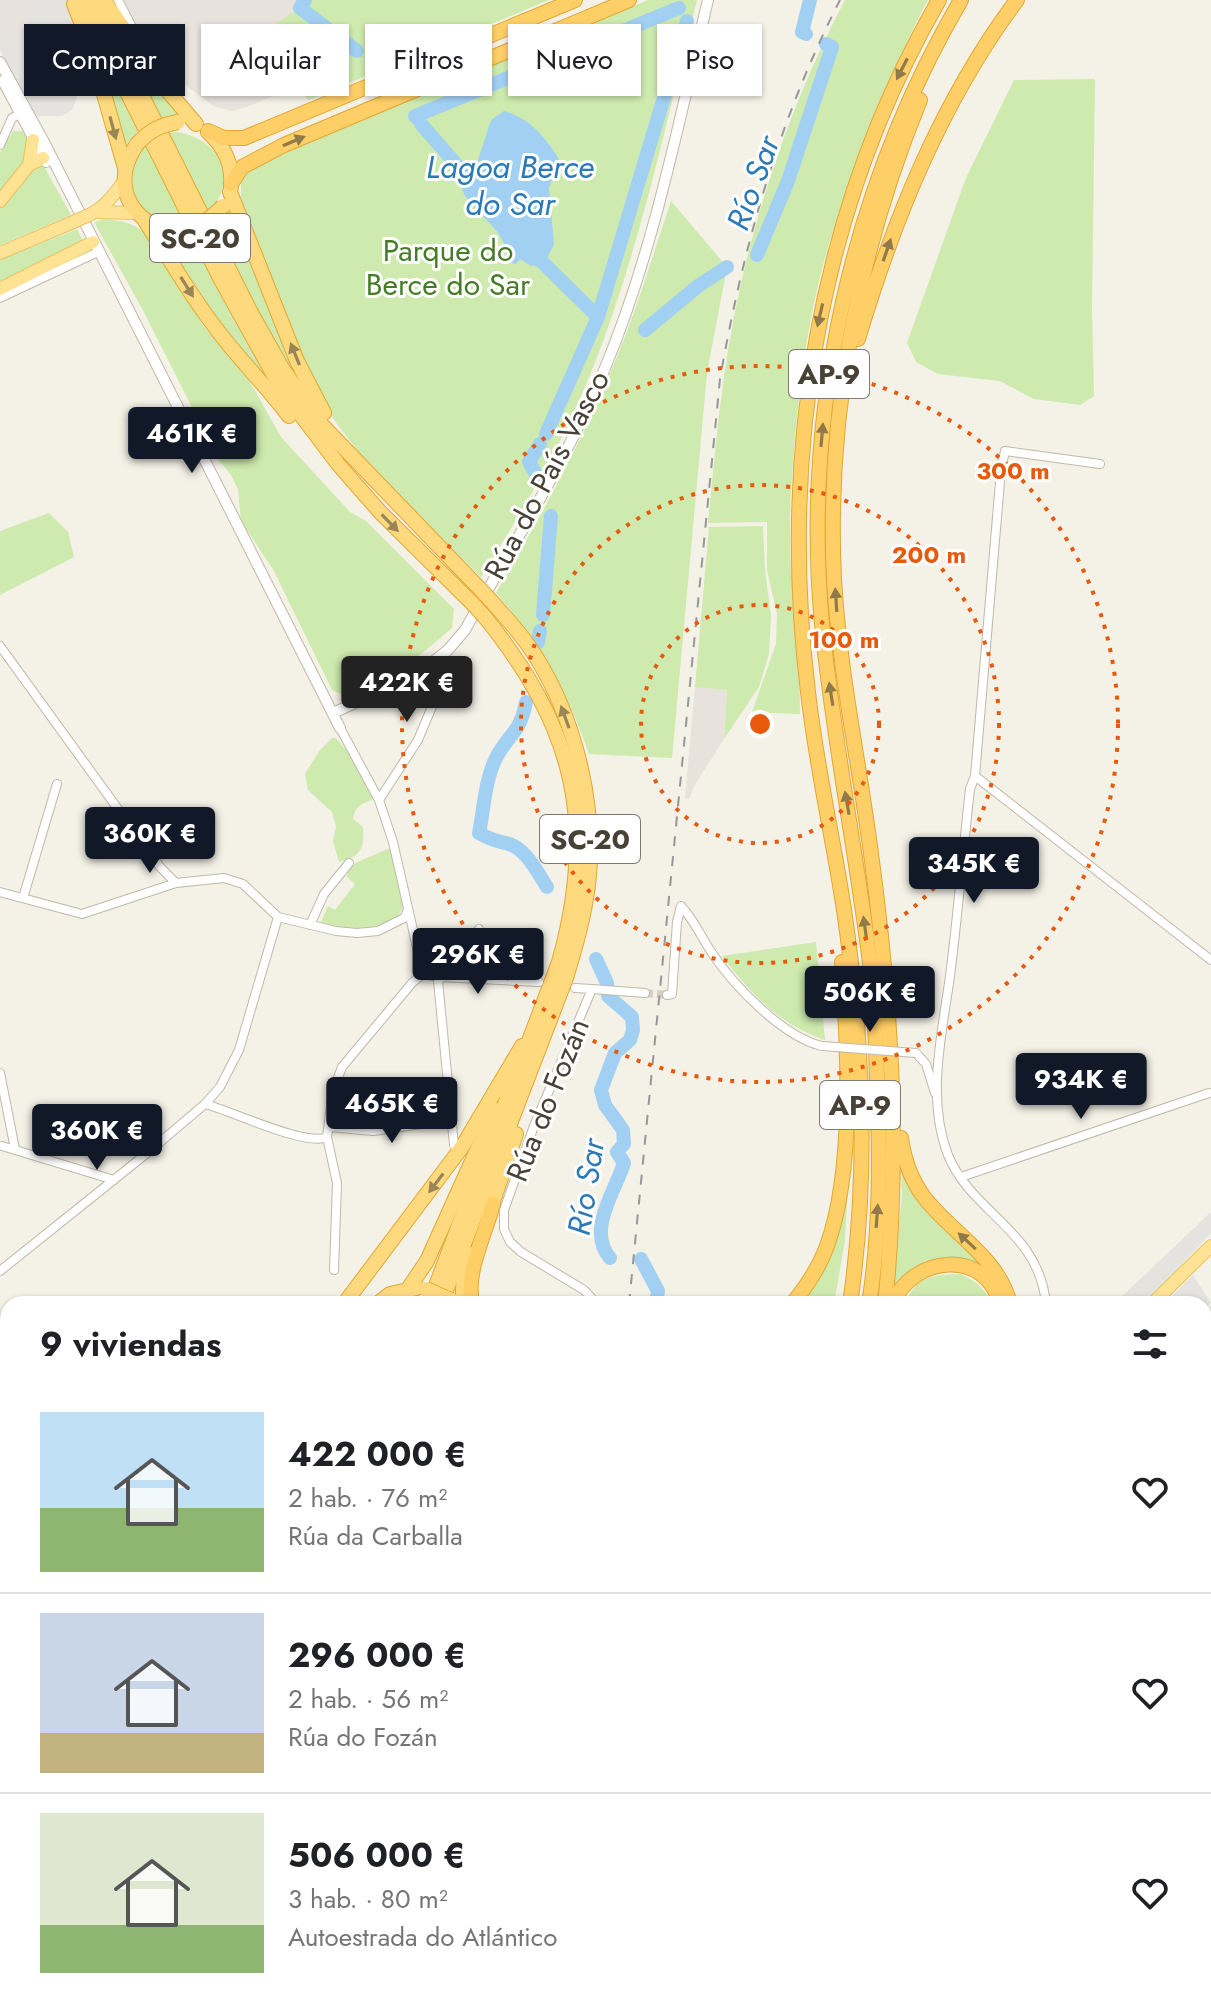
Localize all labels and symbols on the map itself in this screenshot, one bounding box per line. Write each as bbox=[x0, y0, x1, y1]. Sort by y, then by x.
one-way arrow bbox=[896, 58, 909, 81]
one-way arrow bbox=[107, 115, 119, 140]
water label: Río Sar bbox=[715, 127, 792, 237]
one-way arrow bbox=[282, 134, 306, 147]
water label: Lagoa Berce do Sar bbox=[426, 144, 594, 227]
road number: SC-20 bbox=[150, 214, 250, 262]
park label: Parque do Berce do Sar bbox=[366, 229, 531, 306]
one-way arrow bbox=[882, 238, 894, 262]
one-way arrow bbox=[179, 276, 193, 298]
one-way arrow bbox=[813, 303, 826, 328]
one-way arrow bbox=[288, 342, 301, 366]
road number: AP-9 bbox=[789, 350, 869, 398]
street label: Rúa do País Vasco bbox=[473, 363, 620, 587]
pin: 461K € bbox=[127, 407, 257, 475]
one-way arrow bbox=[816, 422, 829, 447]
text: 300 m bbox=[976, 453, 1050, 488]
one-way arrow bbox=[380, 513, 398, 532]
text: 200 m bbox=[892, 537, 966, 572]
one-way arrow bbox=[829, 587, 842, 612]
text: 100 m bbox=[809, 622, 879, 657]
pin: 422K € bbox=[342, 656, 472, 724]
one-way arrow bbox=[824, 682, 836, 707]
one-way arrow bbox=[558, 705, 571, 729]
centre of rings bbox=[746, 710, 774, 738]
one-way arrow bbox=[840, 790, 852, 815]
pin: 360K € bbox=[85, 807, 215, 875]
road number: SC-20 bbox=[540, 815, 640, 863]
pin: 345K € bbox=[909, 837, 1039, 905]
one-way arrow bbox=[858, 915, 871, 940]
pin: 296K € bbox=[413, 928, 543, 996]
pin: 506K € bbox=[805, 966, 935, 1034]
street label: Rúa do Fozán bbox=[495, 1012, 600, 1188]
pin: 934K € bbox=[1016, 1053, 1146, 1121]
pin: 465K € bbox=[327, 1077, 457, 1145]
road number: AP-9 bbox=[820, 1081, 900, 1129]
pin: 360K € bbox=[32, 1104, 162, 1172]
water label: Río Sar bbox=[556, 1133, 617, 1239]
one-way arrow bbox=[428, 1172, 444, 1194]
one-way arrow bbox=[871, 1203, 884, 1228]
one-way arrow bbox=[958, 1232, 977, 1250]

